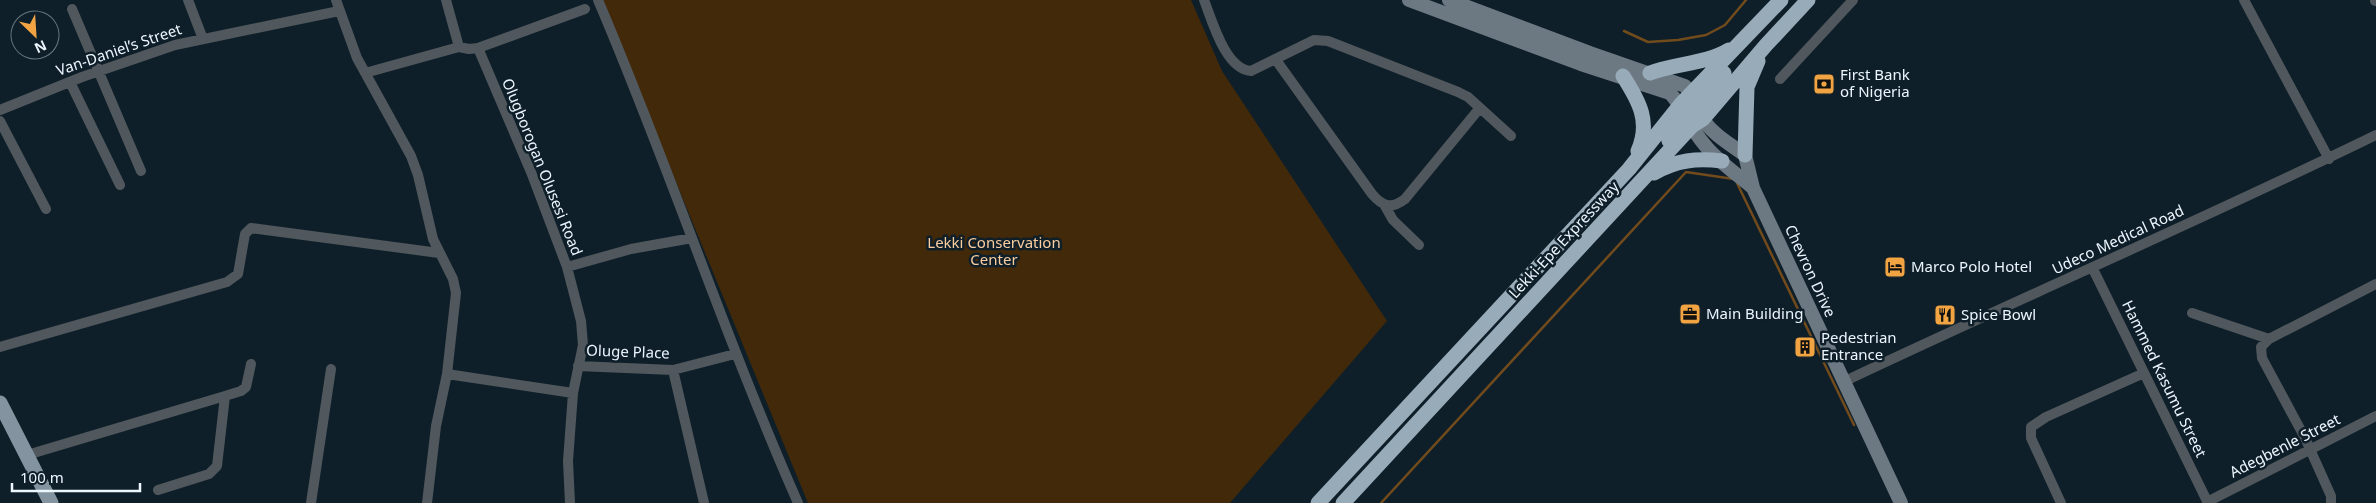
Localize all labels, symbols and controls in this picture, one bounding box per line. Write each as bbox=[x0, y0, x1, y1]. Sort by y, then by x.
north arrow bbox=[10, 10, 60, 60]
street label: Van-Daniel’s Street bbox=[53, 18, 184, 80]
text: N bbox=[32, 36, 50, 58]
place label: First Bank of Nigeria bbox=[1840, 64, 1910, 101]
bank icon: First Bank of Nigeria bbox=[1812, 72, 1836, 96]
street label: Olugborogan Olusesi Road bbox=[498, 75, 588, 258]
street label: Lekki-Epe Expressway bbox=[1504, 176, 1623, 302]
street label: Udeco Medical Road bbox=[2048, 200, 2187, 278]
street label: Chevron Drive bbox=[1781, 221, 1841, 320]
park label: Lekki Conservation Center bbox=[927, 232, 1061, 269]
hotel icon: Marco Polo Hotel bbox=[1883, 255, 1907, 279]
place label: Marco Polo Hotel bbox=[1911, 256, 2032, 276]
street label: Hammed Kasumu Street bbox=[2118, 297, 2212, 461]
office icon: Main Building bbox=[1678, 302, 1702, 326]
place label: Main Building bbox=[1706, 303, 1803, 323]
restaurant icon: Spice Bowl bbox=[1933, 303, 1957, 327]
place label: Spice Bowl bbox=[1961, 304, 2036, 324]
place label: Pedestrian Entrance bbox=[1821, 327, 1897, 364]
building icon: Pedestrian Entrance bbox=[1793, 335, 1817, 359]
street label: Oluge Place bbox=[586, 340, 670, 362]
street label: Adegbenle Street bbox=[2226, 408, 2344, 482]
scale bar bbox=[12, 460, 140, 492]
text: 100 m bbox=[20, 467, 64, 487]

